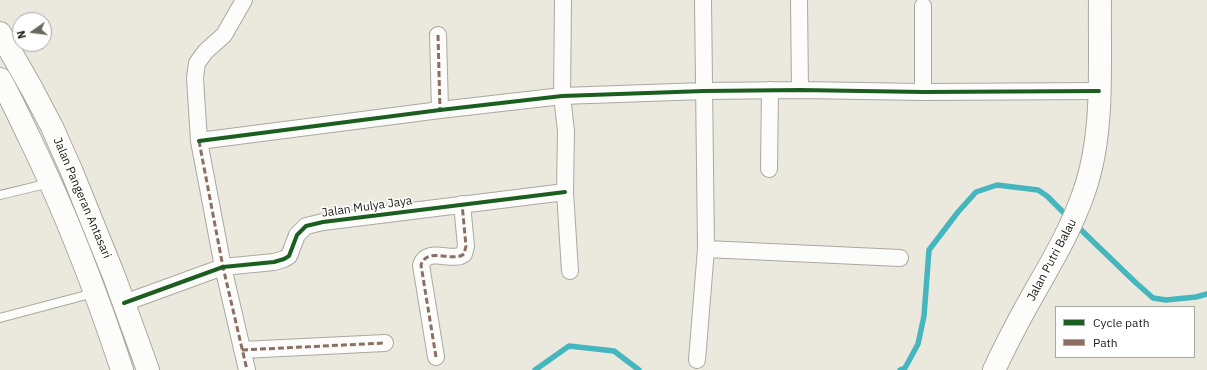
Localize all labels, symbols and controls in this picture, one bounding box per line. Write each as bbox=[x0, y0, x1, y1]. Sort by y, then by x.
north arrow bbox=[12, 12, 52, 52]
text: N bbox=[14, 29, 29, 40]
street label: Jalan Pangeran Antasari bbox=[50, 135, 114, 261]
street label: Jalan Mulya Jaya bbox=[321, 194, 413, 220]
street label: Jalan Putri Balau bbox=[1024, 216, 1080, 304]
legend bbox=[1055, 306, 1195, 358]
text: Cycle path bbox=[1093, 315, 1150, 330]
text: Path bbox=[1093, 335, 1118, 350]

